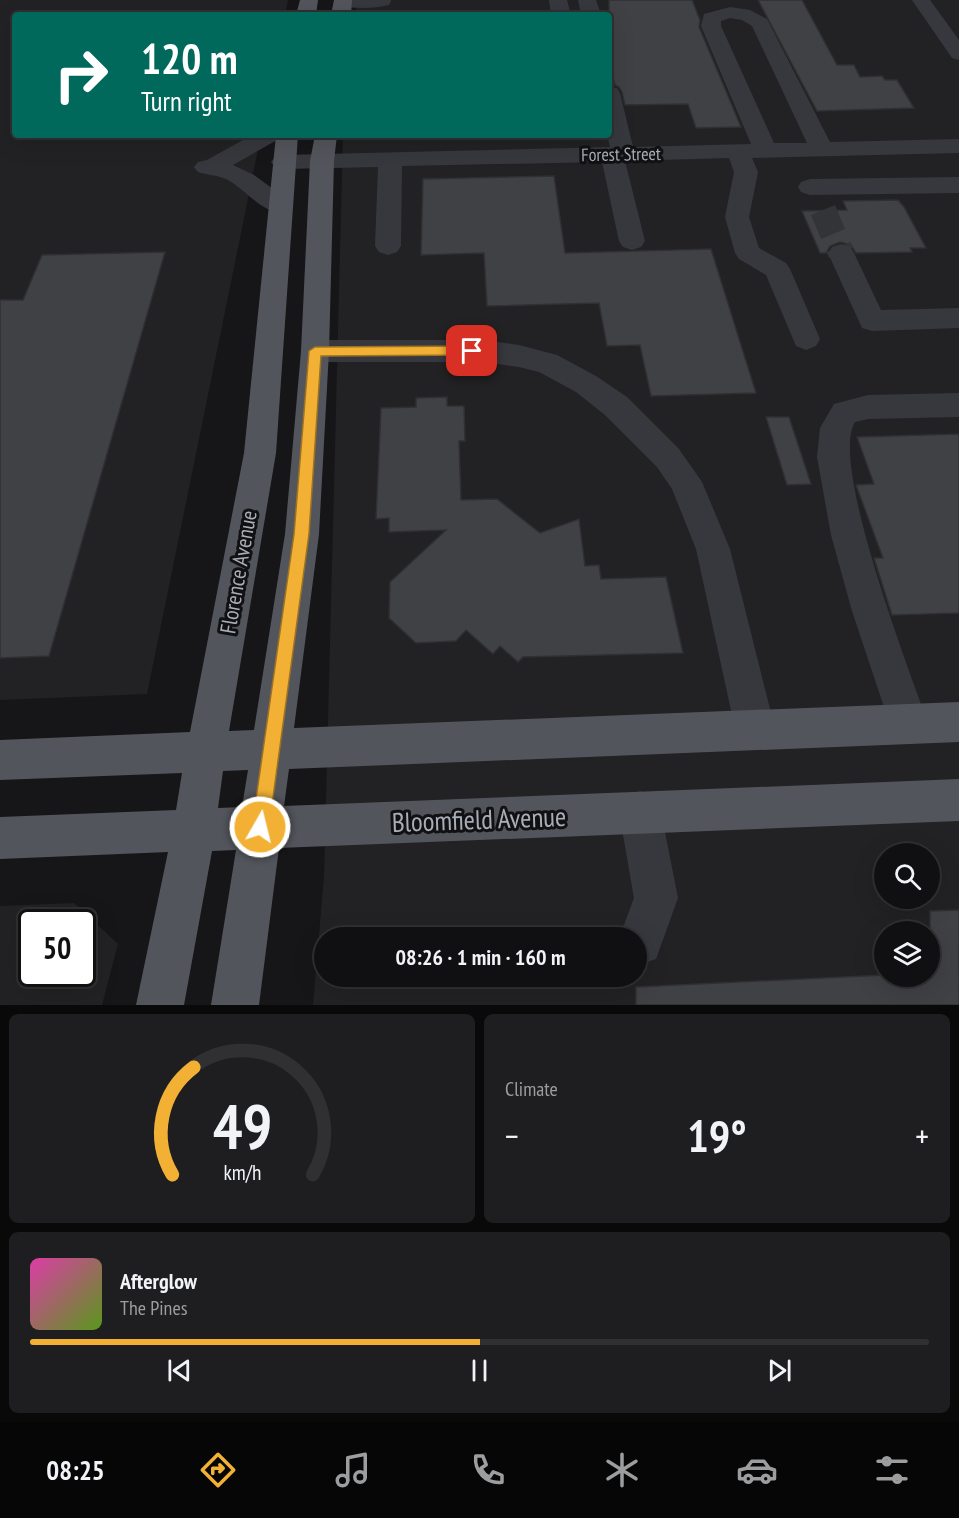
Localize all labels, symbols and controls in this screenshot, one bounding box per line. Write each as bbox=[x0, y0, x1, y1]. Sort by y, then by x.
text: 120 m bbox=[141, 31, 238, 86]
icon: right bbox=[42, 36, 120, 114]
text: Turn right bbox=[141, 84, 232, 118]
street label: Forest Street bbox=[581, 142, 661, 166]
pin bbox=[446, 325, 497, 376]
icon: arrive bbox=[455, 334, 488, 367]
street label: Florence Avenue bbox=[213, 508, 263, 636]
position arrow bbox=[228, 795, 292, 859]
street label: Bloomfield Avenue bbox=[391, 799, 567, 839]
map controls bbox=[874, 843, 940, 987]
button: search bbox=[874, 843, 940, 909]
speed limit sign: 50 bbox=[18, 909, 96, 987]
button: layers bbox=[874, 921, 940, 987]
text: 08:26 · 1 min · 160 m bbox=[395, 943, 566, 971]
text: Climate bbox=[505, 1076, 558, 1102]
text: 49 bbox=[212, 1085, 272, 1166]
text: 19° bbox=[687, 1106, 747, 1164]
text: − bbox=[505, 1114, 519, 1157]
text: + bbox=[915, 1114, 929, 1157]
text: km/h bbox=[223, 1159, 261, 1187]
text: Afterglow bbox=[120, 1267, 197, 1295]
text: The Pines bbox=[120, 1295, 187, 1321]
icon: previous bbox=[163, 1354, 196, 1387]
icon: pause bbox=[463, 1354, 496, 1387]
icon: next bbox=[763, 1354, 796, 1387]
icon: directions bbox=[197, 1449, 239, 1491]
icon: music bbox=[332, 1449, 374, 1491]
icon: phone bbox=[467, 1449, 509, 1491]
icon: climate bbox=[601, 1449, 643, 1491]
icon: car bbox=[736, 1449, 778, 1491]
icon: filters bbox=[871, 1449, 913, 1491]
text: 08:25 bbox=[46, 1453, 105, 1487]

